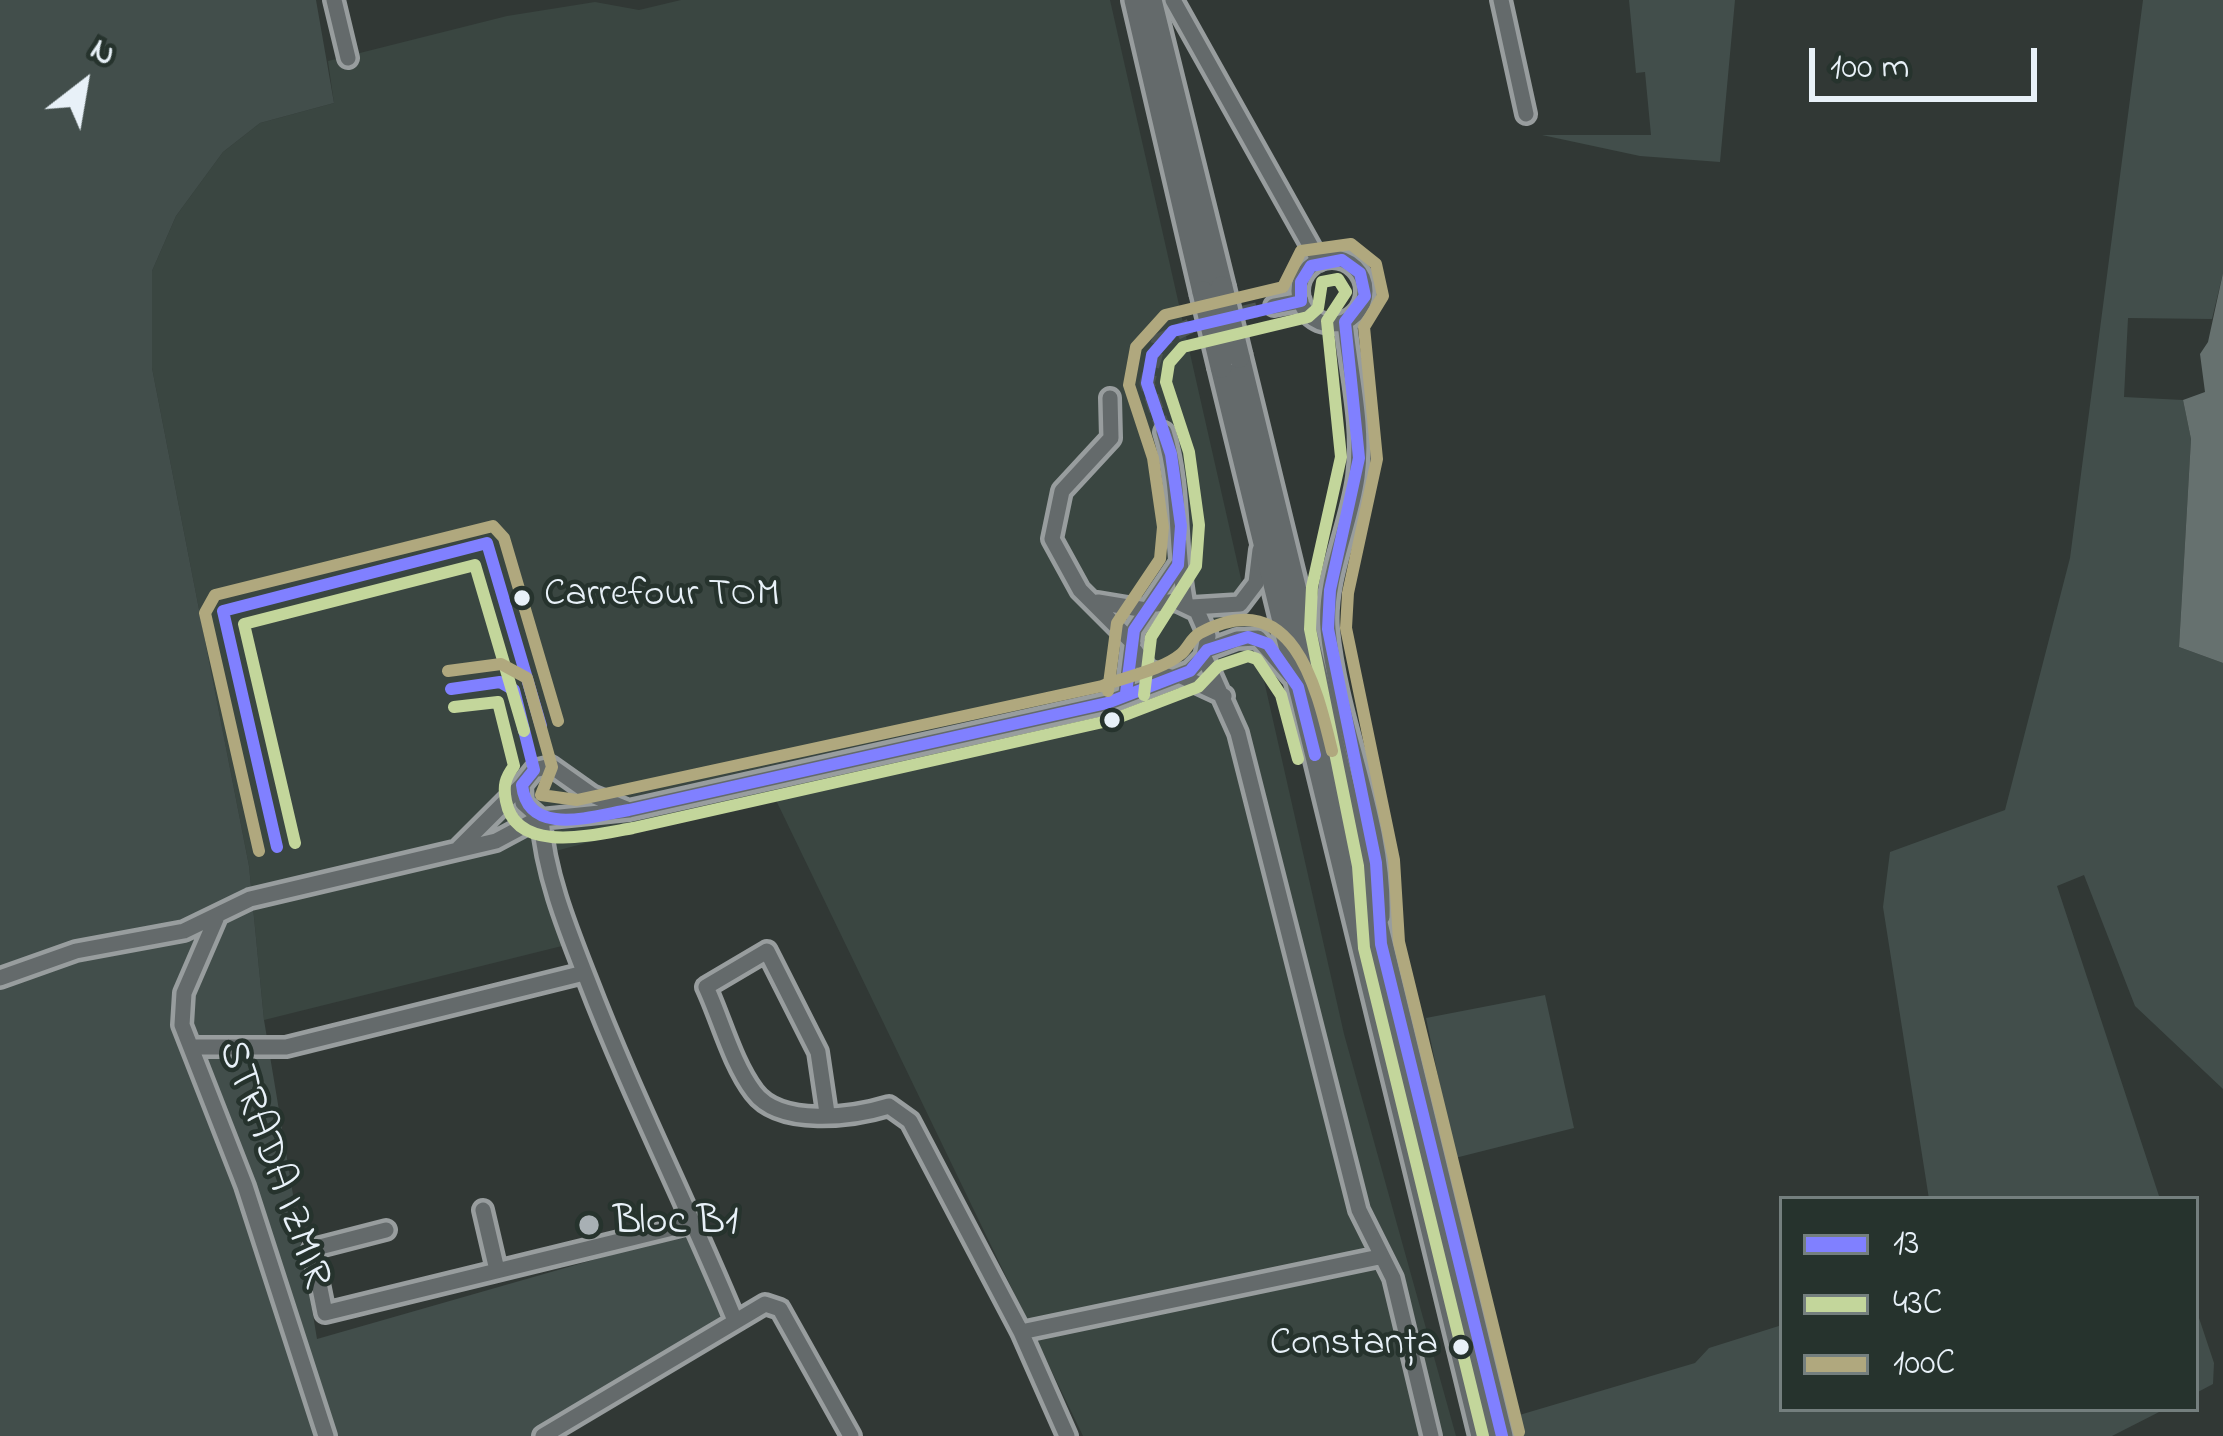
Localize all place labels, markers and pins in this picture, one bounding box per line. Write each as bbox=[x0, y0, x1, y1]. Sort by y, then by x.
place label: Carrefour TOM bbox=[544, 575, 780, 621]
marker: Carrefour TOM bbox=[511, 587, 533, 609]
unlabelled marker bbox=[1101, 709, 1123, 731]
place label: Bloc B1 bbox=[613, 1200, 738, 1250]
marker: Bloc B1 bbox=[576, 1212, 602, 1238]
place label: Constanța bbox=[1270, 1324, 1438, 1370]
marker: Constanța bbox=[1450, 1336, 1472, 1358]

